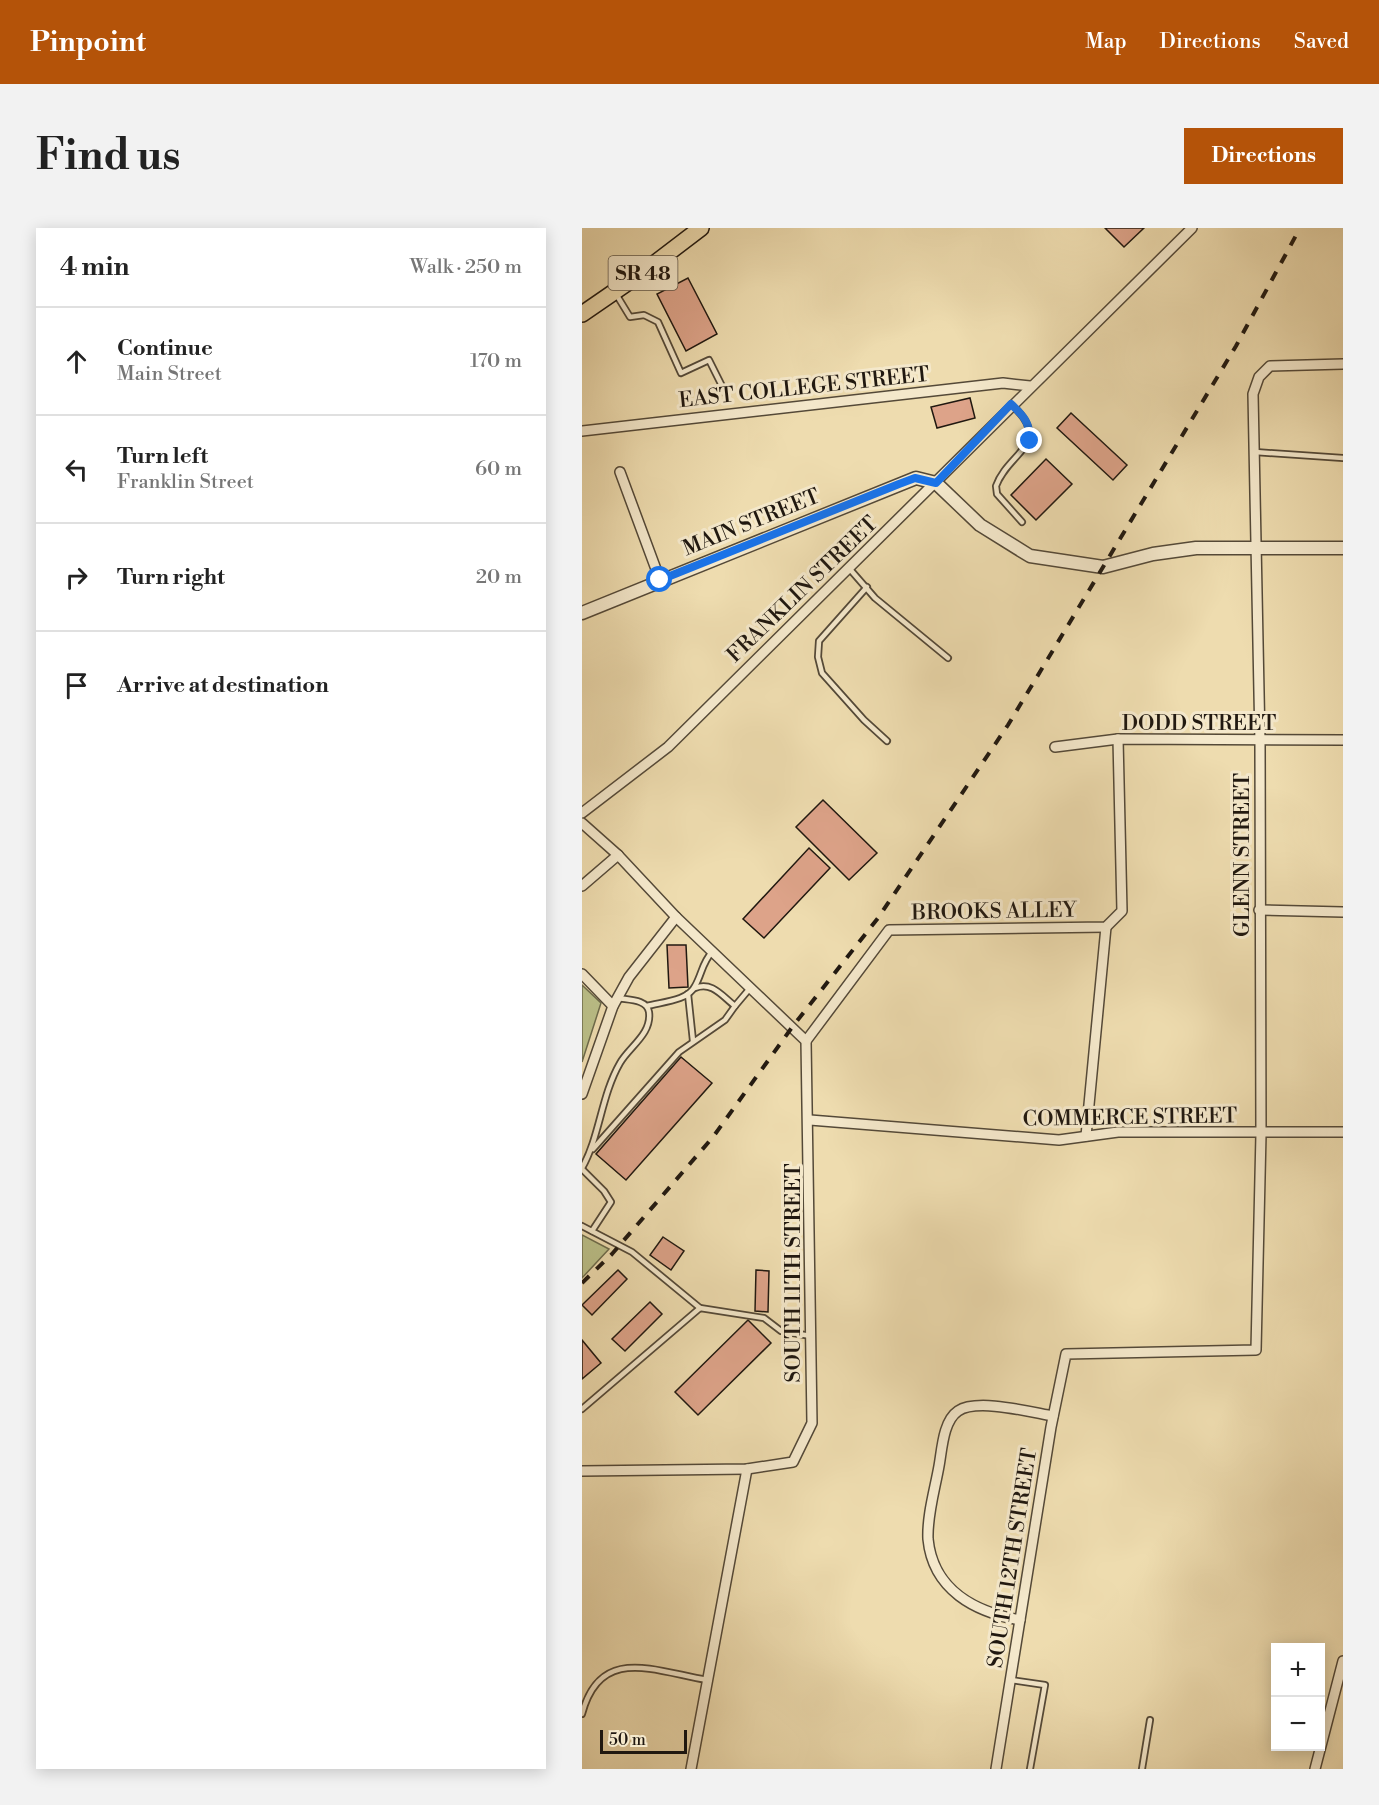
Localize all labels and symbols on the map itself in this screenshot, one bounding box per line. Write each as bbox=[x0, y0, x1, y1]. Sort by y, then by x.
road number: SR 48 bbox=[608, 256, 678, 290]
street label: EAST COLLEGE STREET bbox=[677, 362, 931, 414]
route end bbox=[1016, 427, 1042, 453]
street label: MAIN STREET bbox=[679, 484, 824, 562]
street label: FRANKLIN STREET bbox=[722, 511, 884, 668]
route start bbox=[646, 566, 672, 592]
street label: DODD STREET bbox=[1122, 711, 1276, 737]
street label: GLENN STREET bbox=[1230, 773, 1256, 937]
street label: BROOKS ALLEY bbox=[910, 898, 1078, 926]
street label: COMMERCE STREET bbox=[1022, 1103, 1238, 1133]
street label: SOUTH 11TH STREET bbox=[781, 1163, 807, 1383]
street label: SOUTH 12TH STREET bbox=[983, 1446, 1043, 1670]
scale bar bbox=[600, 1727, 687, 1754]

